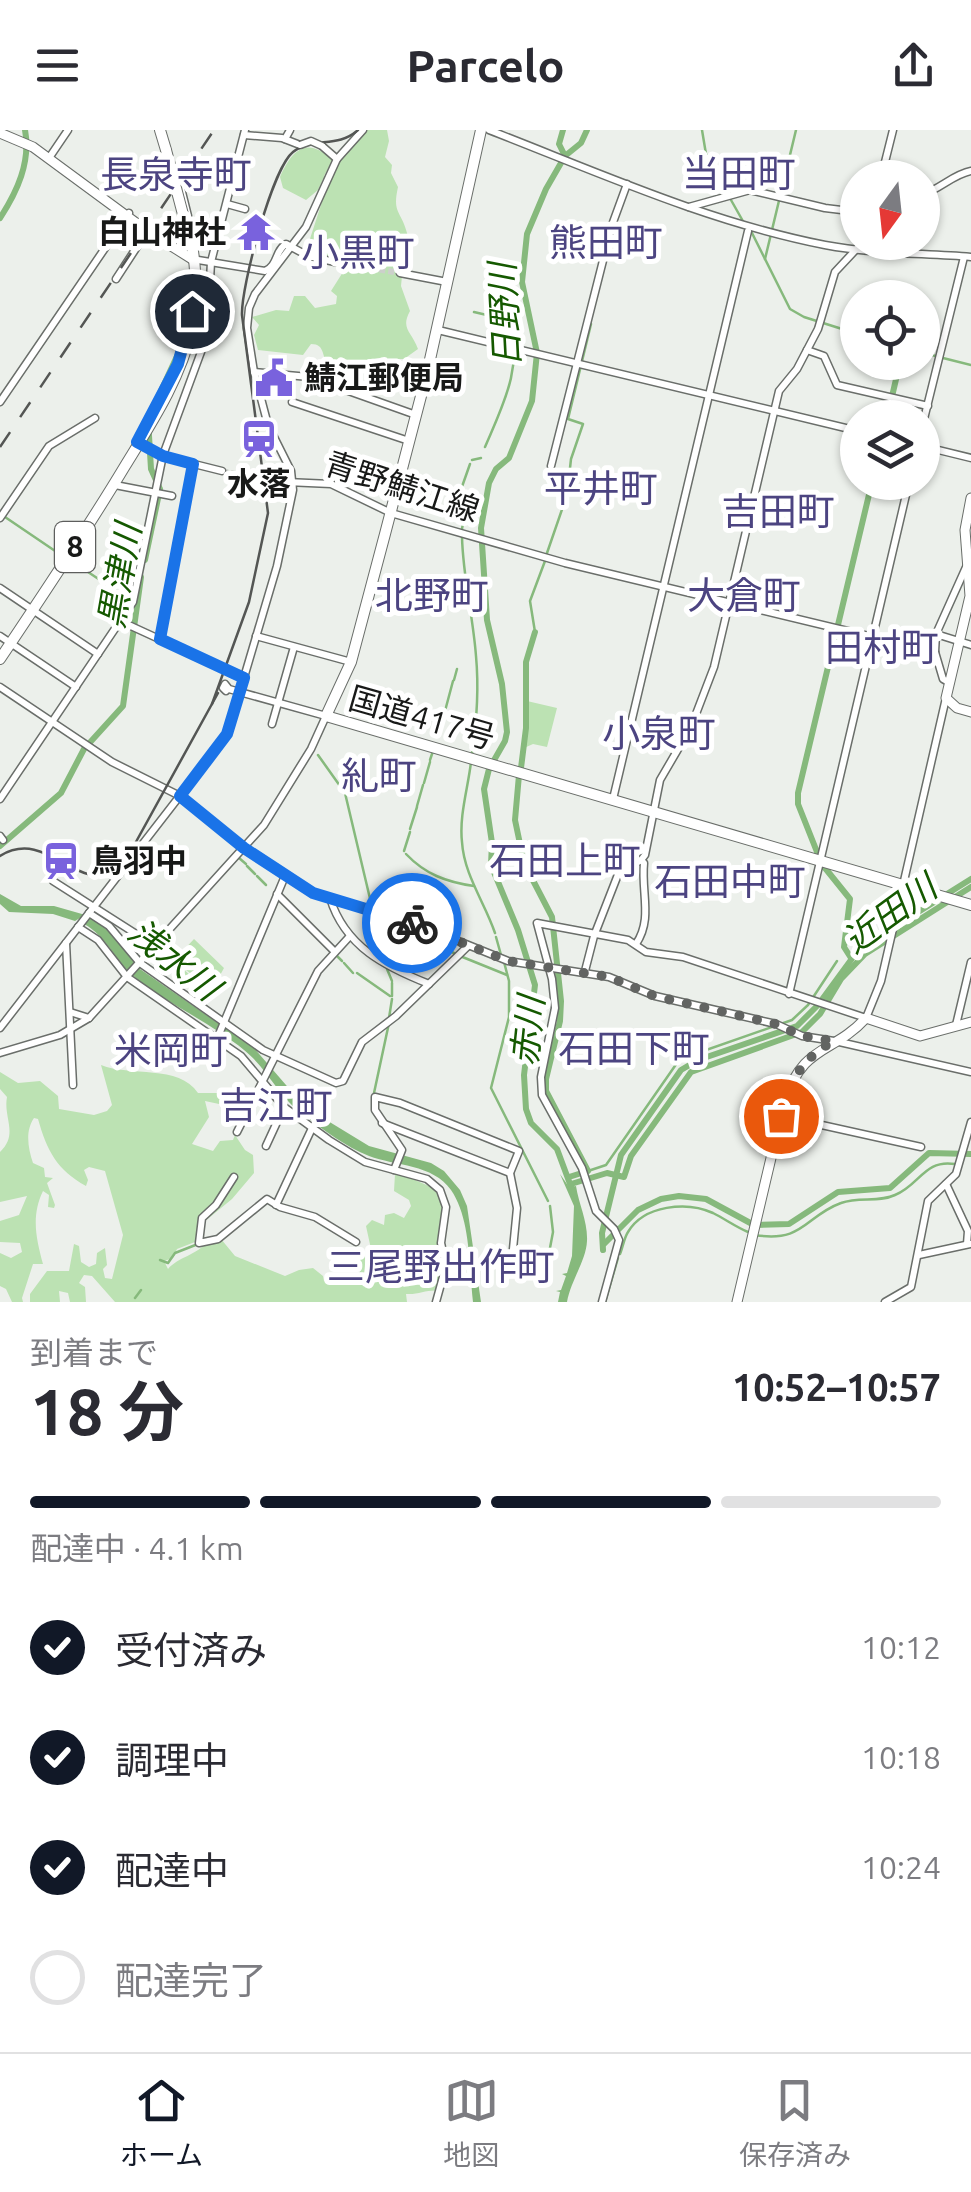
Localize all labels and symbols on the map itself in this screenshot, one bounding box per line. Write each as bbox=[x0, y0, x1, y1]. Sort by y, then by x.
district label: 当田町 bbox=[682, 152, 796, 194]
district label: 長泉寺町 bbox=[100, 153, 252, 195]
north arrow bbox=[840, 160, 940, 260]
temple icon: 白山神社 bbox=[235, 211, 277, 253]
place label: 白山神社 bbox=[98, 213, 226, 249]
district label: 熊田町 bbox=[549, 221, 663, 263]
district label: 小黒町 bbox=[301, 231, 415, 273]
water label: 日野川 bbox=[481, 258, 527, 369]
pin bbox=[150, 269, 235, 354]
public building icon: 鯖江郵便局 bbox=[253, 357, 295, 399]
place label: 鯖江郵便局 bbox=[304, 359, 464, 395]
station icon: 水落 bbox=[238, 418, 280, 460]
street label: 青野鯖江線 bbox=[321, 444, 484, 528]
place label: 水落 bbox=[227, 465, 291, 501]
district label: 平井町 bbox=[544, 467, 658, 509]
district label: 吉田町 bbox=[721, 490, 835, 532]
water label: 黒津川 bbox=[90, 517, 149, 631]
road number: 8 bbox=[55, 522, 95, 572]
district label: 北野町 bbox=[375, 574, 489, 616]
district label: 大倉町 bbox=[687, 574, 801, 616]
district label: 田村町 bbox=[825, 626, 939, 668]
street label: 国道417号 bbox=[345, 679, 499, 755]
district label: 小泉町 bbox=[602, 712, 716, 754]
district label: 糺町 bbox=[341, 754, 417, 796]
district label: 石田上町 bbox=[489, 839, 641, 881]
station icon: 鳥羽中 bbox=[40, 840, 82, 882]
place label: 鳥羽中 bbox=[91, 842, 187, 878]
district label: 石田中町 bbox=[654, 860, 806, 902]
water label: 近田川 bbox=[835, 864, 947, 960]
courier bbox=[362, 873, 462, 973]
water label: 浅水川 bbox=[121, 911, 231, 1010]
water label: 赤川 bbox=[503, 990, 551, 1068]
district label: 石田下町 bbox=[558, 1027, 710, 1069]
district label: 米岡町 bbox=[114, 1029, 228, 1071]
pin bbox=[739, 1074, 824, 1159]
district label: 吉江町 bbox=[219, 1084, 333, 1126]
district label: 三尾野出作町 bbox=[327, 1245, 555, 1287]

